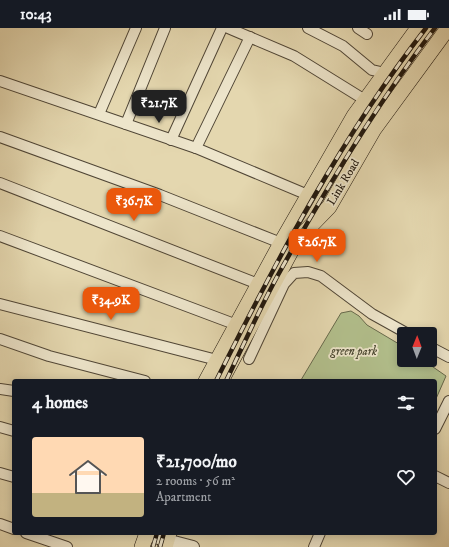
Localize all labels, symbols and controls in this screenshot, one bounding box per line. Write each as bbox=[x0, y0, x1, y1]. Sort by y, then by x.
text: 10:43 bbox=[20, 5, 52, 24]
pin: ₹21.7K bbox=[126, 90, 192, 124]
text: ₹21.7K bbox=[141, 95, 177, 111]
street label: Link Road bbox=[324, 156, 363, 208]
pin: ₹36.7K bbox=[101, 188, 167, 222]
text: ₹36.7K bbox=[115, 193, 153, 209]
pin: ₹26.7K bbox=[284, 229, 350, 263]
text: ₹26.7K bbox=[298, 234, 336, 250]
pin: ₹34.9K bbox=[78, 287, 144, 321]
text: ₹34.9K bbox=[92, 292, 130, 308]
north arrow bbox=[397, 327, 437, 367]
map controls bbox=[397, 327, 437, 367]
park label: green park bbox=[330, 344, 377, 359]
text: 4 homes bbox=[32, 392, 88, 414]
icon: filters bbox=[395, 392, 417, 414]
text: ₹21,700/mo bbox=[156, 451, 237, 473]
icon: home bbox=[64, 453, 112, 501]
icon: heart bbox=[395, 466, 417, 488]
text: 2 rooms · 56 m² bbox=[156, 473, 235, 489]
text: Apartment bbox=[156, 489, 211, 505]

